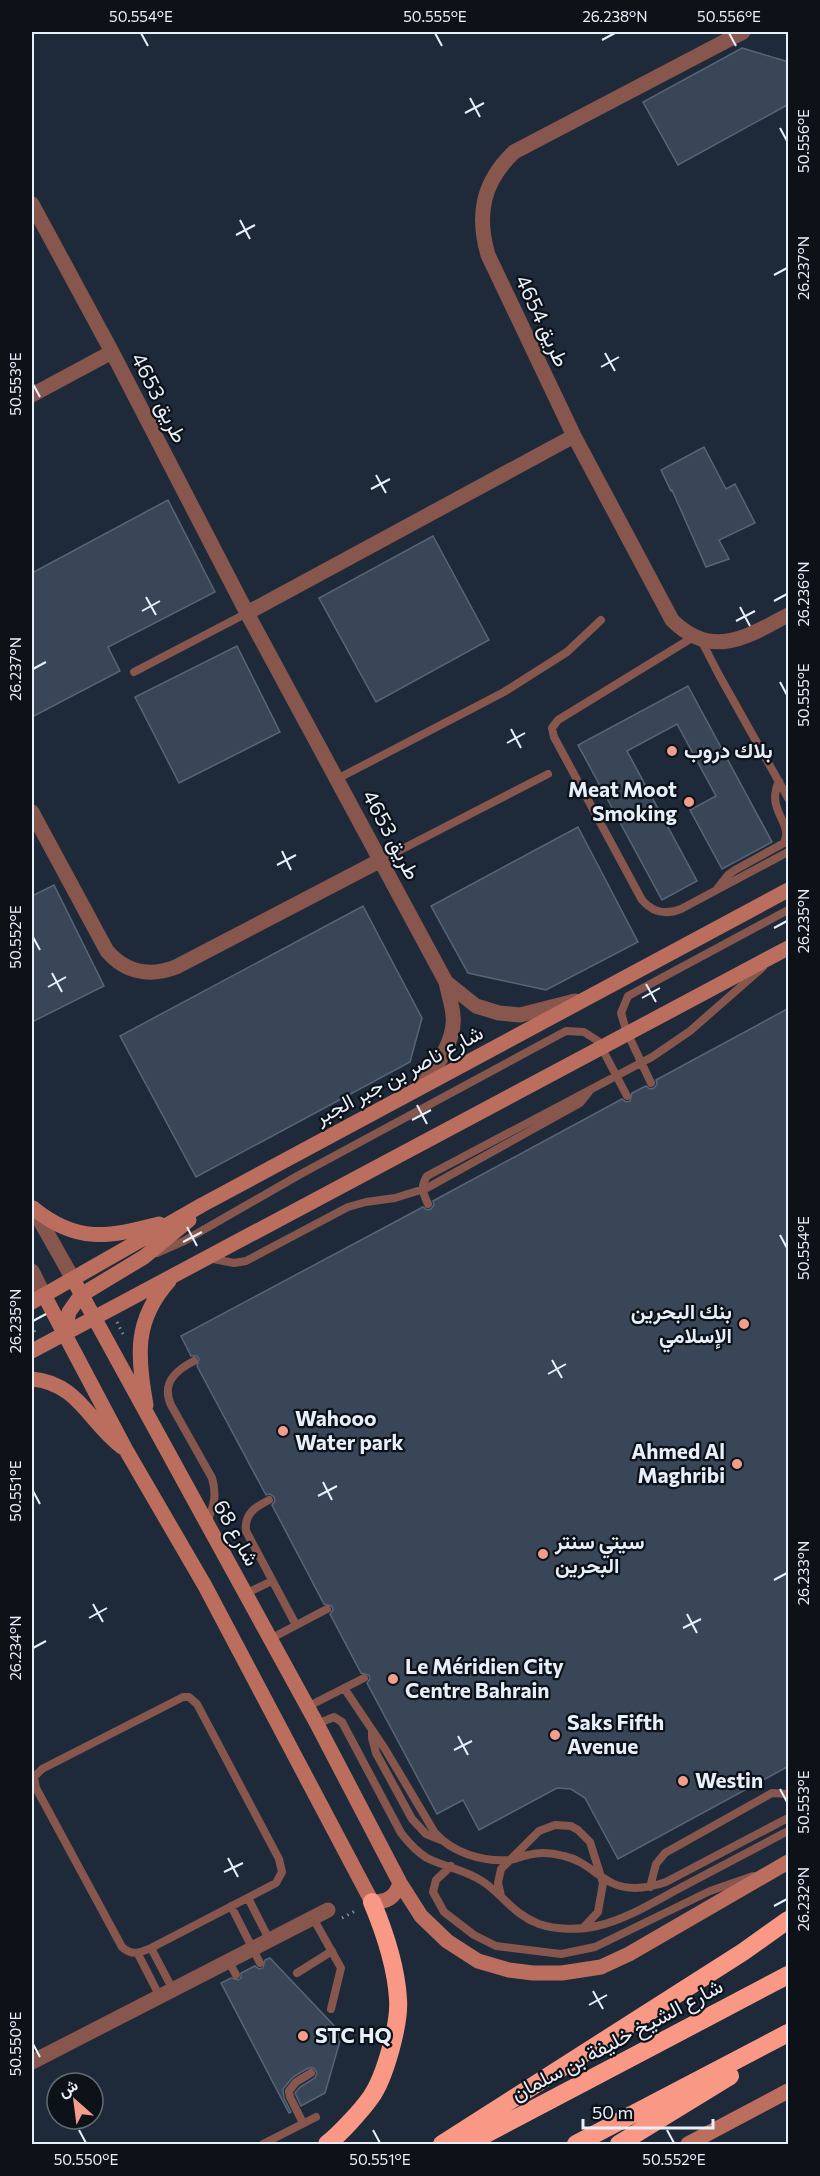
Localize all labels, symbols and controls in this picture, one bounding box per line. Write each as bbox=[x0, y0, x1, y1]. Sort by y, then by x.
text: 50.554°E bbox=[109, 7, 173, 25]
text: 50.555°E bbox=[403, 7, 467, 25]
text: 26.238°N bbox=[583, 7, 647, 25]
text: 50.556°E bbox=[697, 7, 761, 25]
text: 50.556°E bbox=[794, 109, 812, 173]
text: 26.237°N bbox=[794, 236, 812, 300]
street label: طريق 4654 bbox=[509, 270, 576, 371]
street label: طريق 4653 bbox=[125, 348, 194, 448]
text: 50.553°E bbox=[6, 352, 24, 416]
text: 26.236°N bbox=[794, 562, 812, 626]
text: 26.237°N bbox=[6, 637, 24, 701]
text: 50.555°E bbox=[794, 663, 812, 727]
place label: بلاك دروب bbox=[684, 737, 773, 764]
marker: بلاك دروب bbox=[665, 744, 679, 758]
place label: Meat Moot Smoking bbox=[568, 776, 677, 825]
street label: طريق 4653 bbox=[357, 785, 426, 884]
marker: Meat Moot Smoking bbox=[682, 795, 696, 809]
text: 26.235°N bbox=[794, 889, 812, 953]
text: 50.552°E bbox=[6, 905, 24, 969]
street label: شارع ناصر بن جبر الجبر bbox=[309, 1019, 488, 1132]
text: 50.554°E bbox=[794, 1216, 812, 1280]
text: 26.235°N bbox=[6, 1289, 24, 1353]
place label: بنك البحرين الإسلامي bbox=[631, 1298, 732, 1353]
marker: بنك البحرين الإسلامي bbox=[737, 1317, 751, 1331]
place label: Wahooo Water park bbox=[295, 1405, 404, 1454]
marker: Wahooo Water park bbox=[276, 1424, 290, 1438]
place label: Ahmed Al Maghribi bbox=[631, 1438, 725, 1487]
marker: Ahmed Al Maghribi bbox=[730, 1457, 744, 1471]
text: 50.551°E bbox=[6, 1460, 24, 1522]
street label: شارع 68 bbox=[206, 1495, 266, 1571]
place label: سيتي سنتر البحرين bbox=[554, 1528, 644, 1579]
text: 26.233°N bbox=[794, 1541, 812, 1605]
marker: سيتي سنتر البحرين bbox=[536, 1547, 550, 1561]
text: 26.234°N bbox=[6, 1616, 24, 1680]
place label: Le Méridien City Centre Bahrain bbox=[405, 1653, 564, 1702]
marker: Le Méridien City Centre Bahrain bbox=[386, 1672, 400, 1686]
place label: Saks Fifth Avenue bbox=[567, 1709, 664, 1758]
marker: Saks Fifth Avenue bbox=[548, 1728, 562, 1742]
place label: Westin bbox=[695, 1767, 763, 1792]
text: 50.553°E bbox=[794, 1770, 812, 1834]
marker: Westin bbox=[676, 1774, 690, 1788]
text: 26.232°N bbox=[794, 1867, 812, 1931]
street label: شارع الشيخ خليفة بن سلمان bbox=[506, 1972, 728, 2108]
text: 50.550°E bbox=[6, 2012, 24, 2076]
place label: STC HQ bbox=[315, 2022, 392, 2047]
marker: STC HQ bbox=[296, 2029, 310, 2043]
north arrow bbox=[45, 2071, 105, 2131]
text: ش bbox=[55, 2074, 81, 2101]
scale bar bbox=[583, 2092, 714, 2130]
text: 50 m bbox=[592, 2101, 633, 2123]
text: 50.550°E bbox=[54, 2150, 118, 2168]
text: 50.551°E bbox=[349, 2150, 411, 2168]
text: 50.552°E bbox=[642, 2150, 706, 2168]

